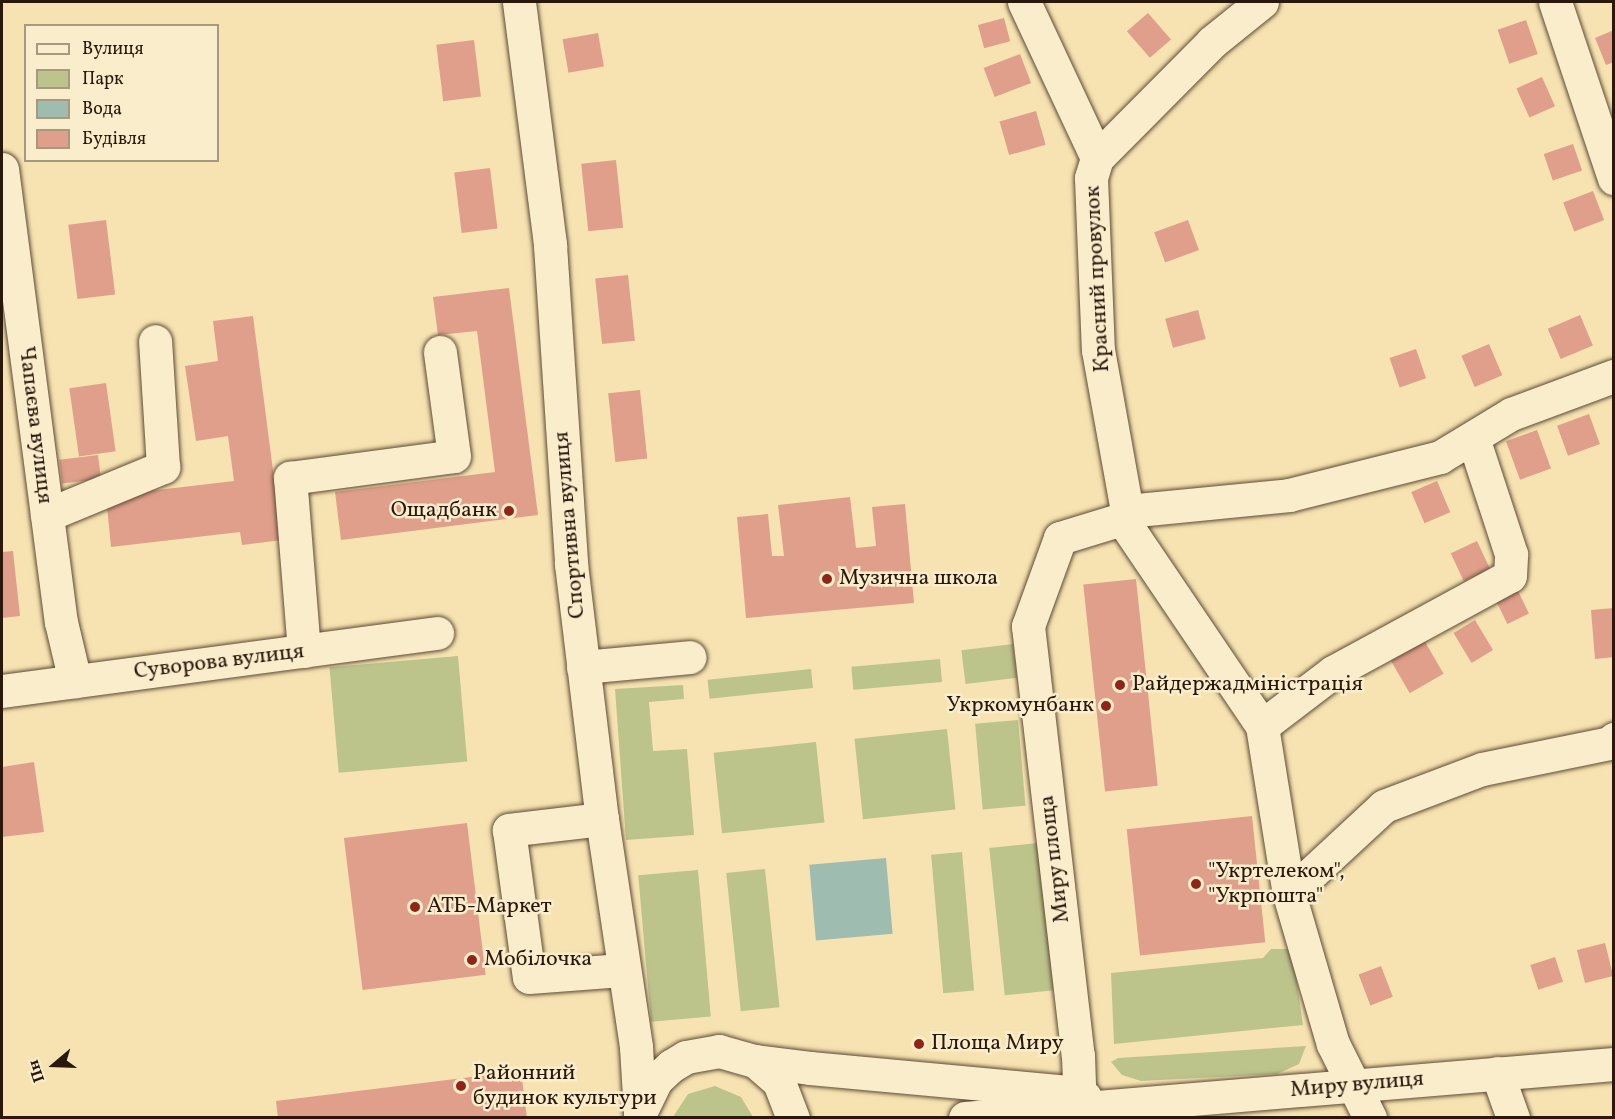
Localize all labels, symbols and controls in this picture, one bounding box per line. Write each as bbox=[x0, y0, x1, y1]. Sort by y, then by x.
legend bbox=[24, 24, 219, 162]
text: Вулиця bbox=[82, 37, 144, 62]
text: Парк bbox=[82, 67, 124, 92]
text: Вода bbox=[82, 97, 122, 122]
text: Будівля bbox=[82, 127, 146, 152]
street label: Красний провулок bbox=[1080, 185, 1116, 373]
street label: Чапаєва вулиця bbox=[12, 345, 58, 505]
street label: Спортивна вулиця bbox=[549, 430, 591, 620]
place label: Ощадбанк bbox=[391, 498, 497, 524]
marker: Ощадбанк bbox=[502, 504, 516, 518]
place label: Музична школа bbox=[839, 566, 998, 592]
marker: Музична школа bbox=[820, 572, 834, 586]
street label: Суворова вулиця bbox=[132, 638, 306, 686]
place label: Райдержадміністрація bbox=[1132, 672, 1363, 698]
marker: Райдержадміністрація bbox=[1113, 678, 1127, 692]
place label: Укркомунбанк bbox=[947, 693, 1094, 719]
marker: Укркомунбанк bbox=[1099, 699, 1113, 713]
street label: Миру площа bbox=[1034, 793, 1076, 925]
place label: "Укртелеком", "Укрпошта" bbox=[1208, 858, 1345, 909]
marker: "Укртелеком", "Укрпошта" bbox=[1189, 877, 1203, 891]
place label: АТБ-Маркет bbox=[427, 894, 552, 920]
marker: АТБ-Маркет bbox=[408, 900, 422, 914]
place label: Мобілочка bbox=[484, 947, 592, 973]
marker: Мобілочка bbox=[465, 953, 479, 967]
place label: Площа Миру bbox=[931, 1031, 1064, 1057]
north arrow bbox=[24, 1035, 84, 1095]
marker: Площа Миру bbox=[912, 1037, 926, 1051]
text: Пн bbox=[23, 1057, 51, 1085]
place label: Районний будинок культури bbox=[473, 1060, 657, 1112]
street label: Миру вулиця bbox=[1289, 1066, 1425, 1104]
marker: Районний будинок культури bbox=[454, 1079, 468, 1093]

